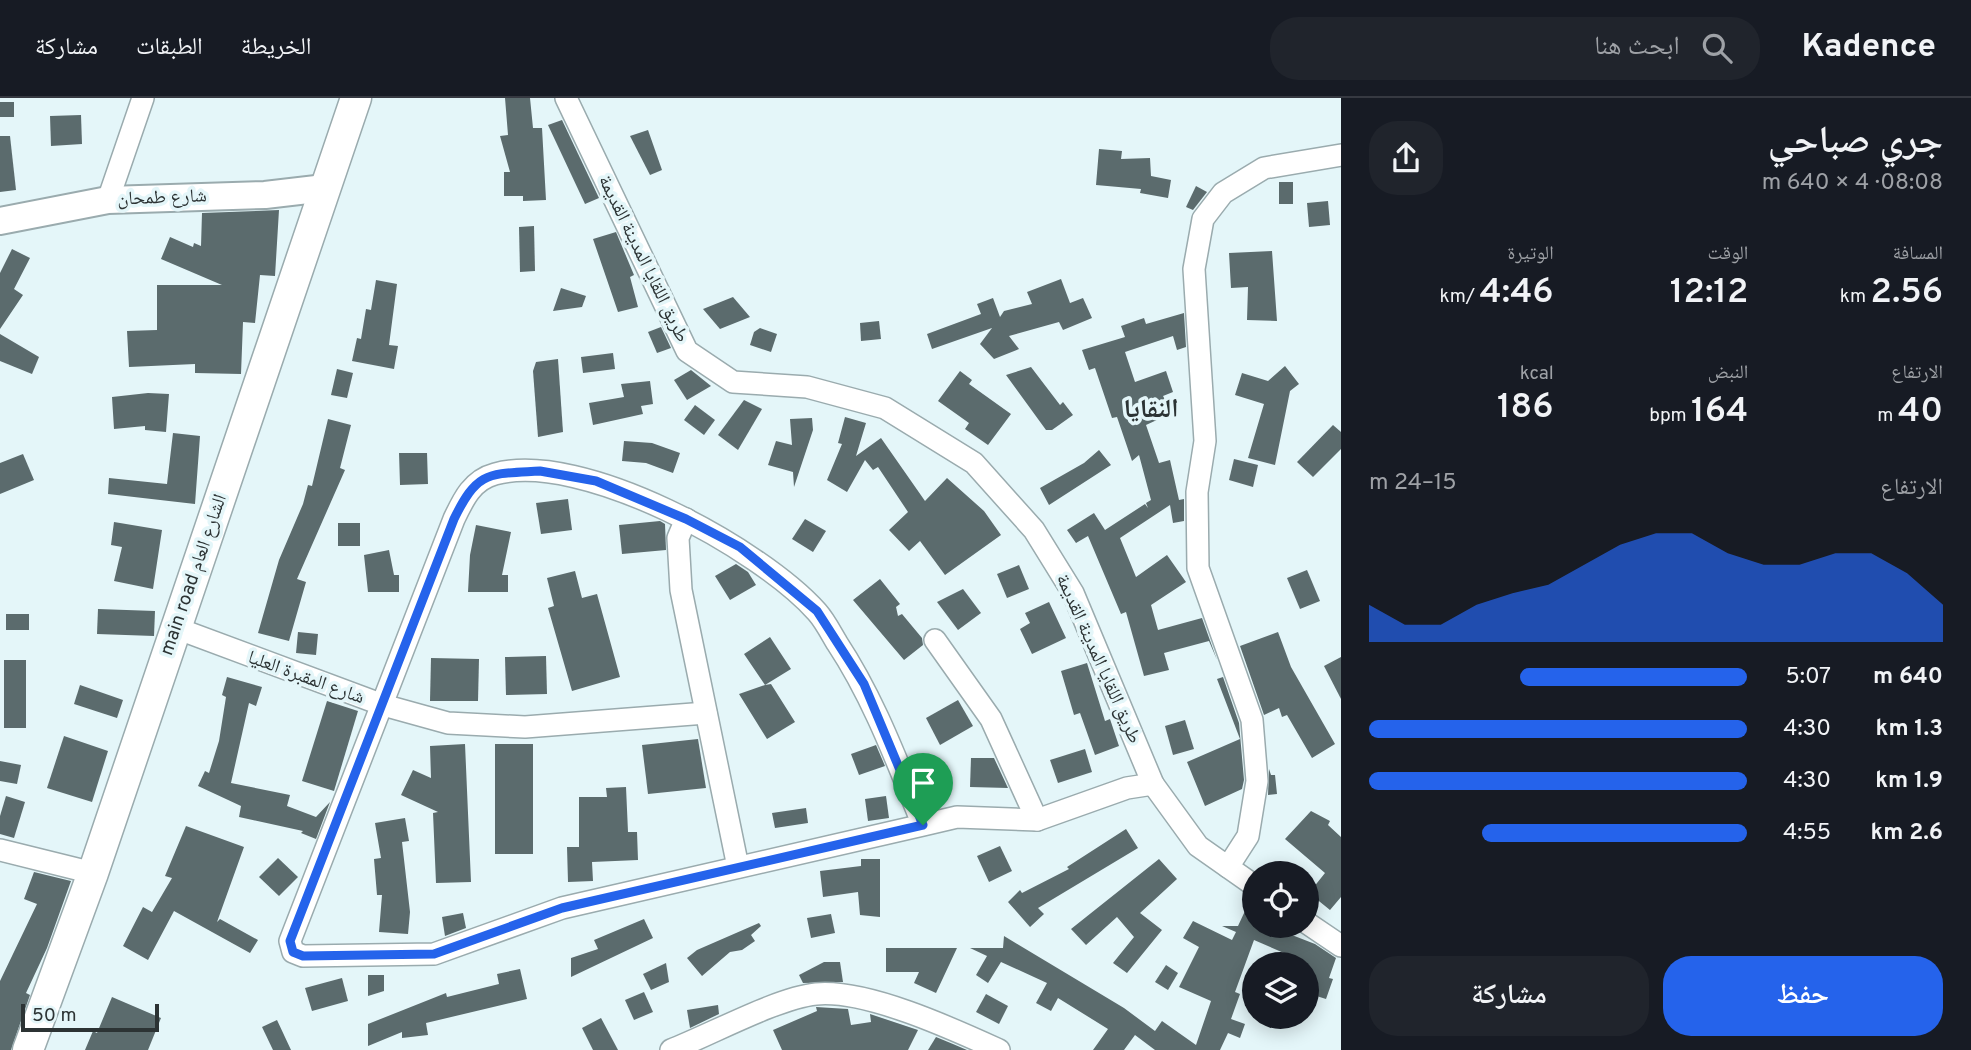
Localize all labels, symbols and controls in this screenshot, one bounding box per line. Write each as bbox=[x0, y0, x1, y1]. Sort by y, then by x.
search box bbox=[1270, 17, 1760, 80]
text: Kadence bbox=[1802, 27, 1936, 69]
icon: search bbox=[1698, 29, 1736, 67]
text: ابحث هنا bbox=[1594, 31, 1680, 64]
text: مشاركة bbox=[35, 33, 98, 63]
text: الطبقات bbox=[136, 33, 203, 63]
text: الخريطة bbox=[241, 33, 311, 63]
text: جري صباحي bbox=[1768, 118, 1943, 167]
button: share bbox=[1369, 121, 1443, 195]
text: 08:08 · 4 × 640 m bbox=[1762, 169, 1943, 198]
street label: طريق اللقايا المدينة القديمة bbox=[592, 172, 694, 346]
street label: شارع طمحان bbox=[117, 184, 207, 212]
text: الوتيرة bbox=[1507, 242, 1554, 266]
text: الوقت bbox=[1707, 242, 1748, 266]
text: المسافة bbox=[1893, 242, 1943, 266]
text: 4:46 bbox=[1480, 271, 1554, 315]
text: 12:12 bbox=[1670, 271, 1748, 315]
text: 2.56 bbox=[1871, 271, 1943, 315]
text: /km bbox=[1439, 285, 1480, 309]
text: km bbox=[1840, 285, 1871, 309]
text: النبض bbox=[1708, 361, 1748, 385]
text: الارتفاع bbox=[1891, 361, 1943, 385]
text: kcal bbox=[1520, 362, 1554, 386]
text: 186 bbox=[1497, 386, 1554, 430]
text: 164 bbox=[1691, 390, 1748, 434]
text: 40 bbox=[1898, 390, 1943, 434]
district label: النقايا bbox=[1123, 394, 1179, 427]
text: bpm bbox=[1649, 404, 1691, 428]
text: m bbox=[1877, 404, 1898, 428]
text: 15–24 m bbox=[1369, 469, 1457, 498]
text: الارتفاع bbox=[1880, 474, 1943, 503]
street label: main road الشارع العام bbox=[155, 491, 233, 659]
street label: طريق اللقايا المدينة القديمة bbox=[1050, 571, 1146, 747]
street label: شارع المقبرة العليا bbox=[244, 646, 368, 710]
text: 5:07 bbox=[1785, 663, 1831, 692]
text: 640 m bbox=[1873, 663, 1943, 692]
text: 4:30 bbox=[1783, 715, 1831, 744]
text: 1.3 km bbox=[1876, 715, 1943, 744]
pin bbox=[893, 753, 953, 825]
icon: arrive bbox=[904, 764, 942, 802]
text: 4:30 bbox=[1783, 767, 1831, 796]
text: 1.9 km bbox=[1875, 767, 1943, 796]
text: 4:55 bbox=[1783, 819, 1831, 848]
text: 2.6 km bbox=[1870, 819, 1943, 848]
map controls bbox=[1242, 861, 1319, 1029]
button: locate bbox=[1242, 861, 1319, 938]
button: layers bbox=[1242, 952, 1319, 1029]
button: مشاركة bbox=[1369, 956, 1649, 1036]
button: حفظ bbox=[1663, 956, 1943, 1036]
scale bar bbox=[21, 1001, 159, 1033]
text: 50 m bbox=[32, 1004, 77, 1028]

